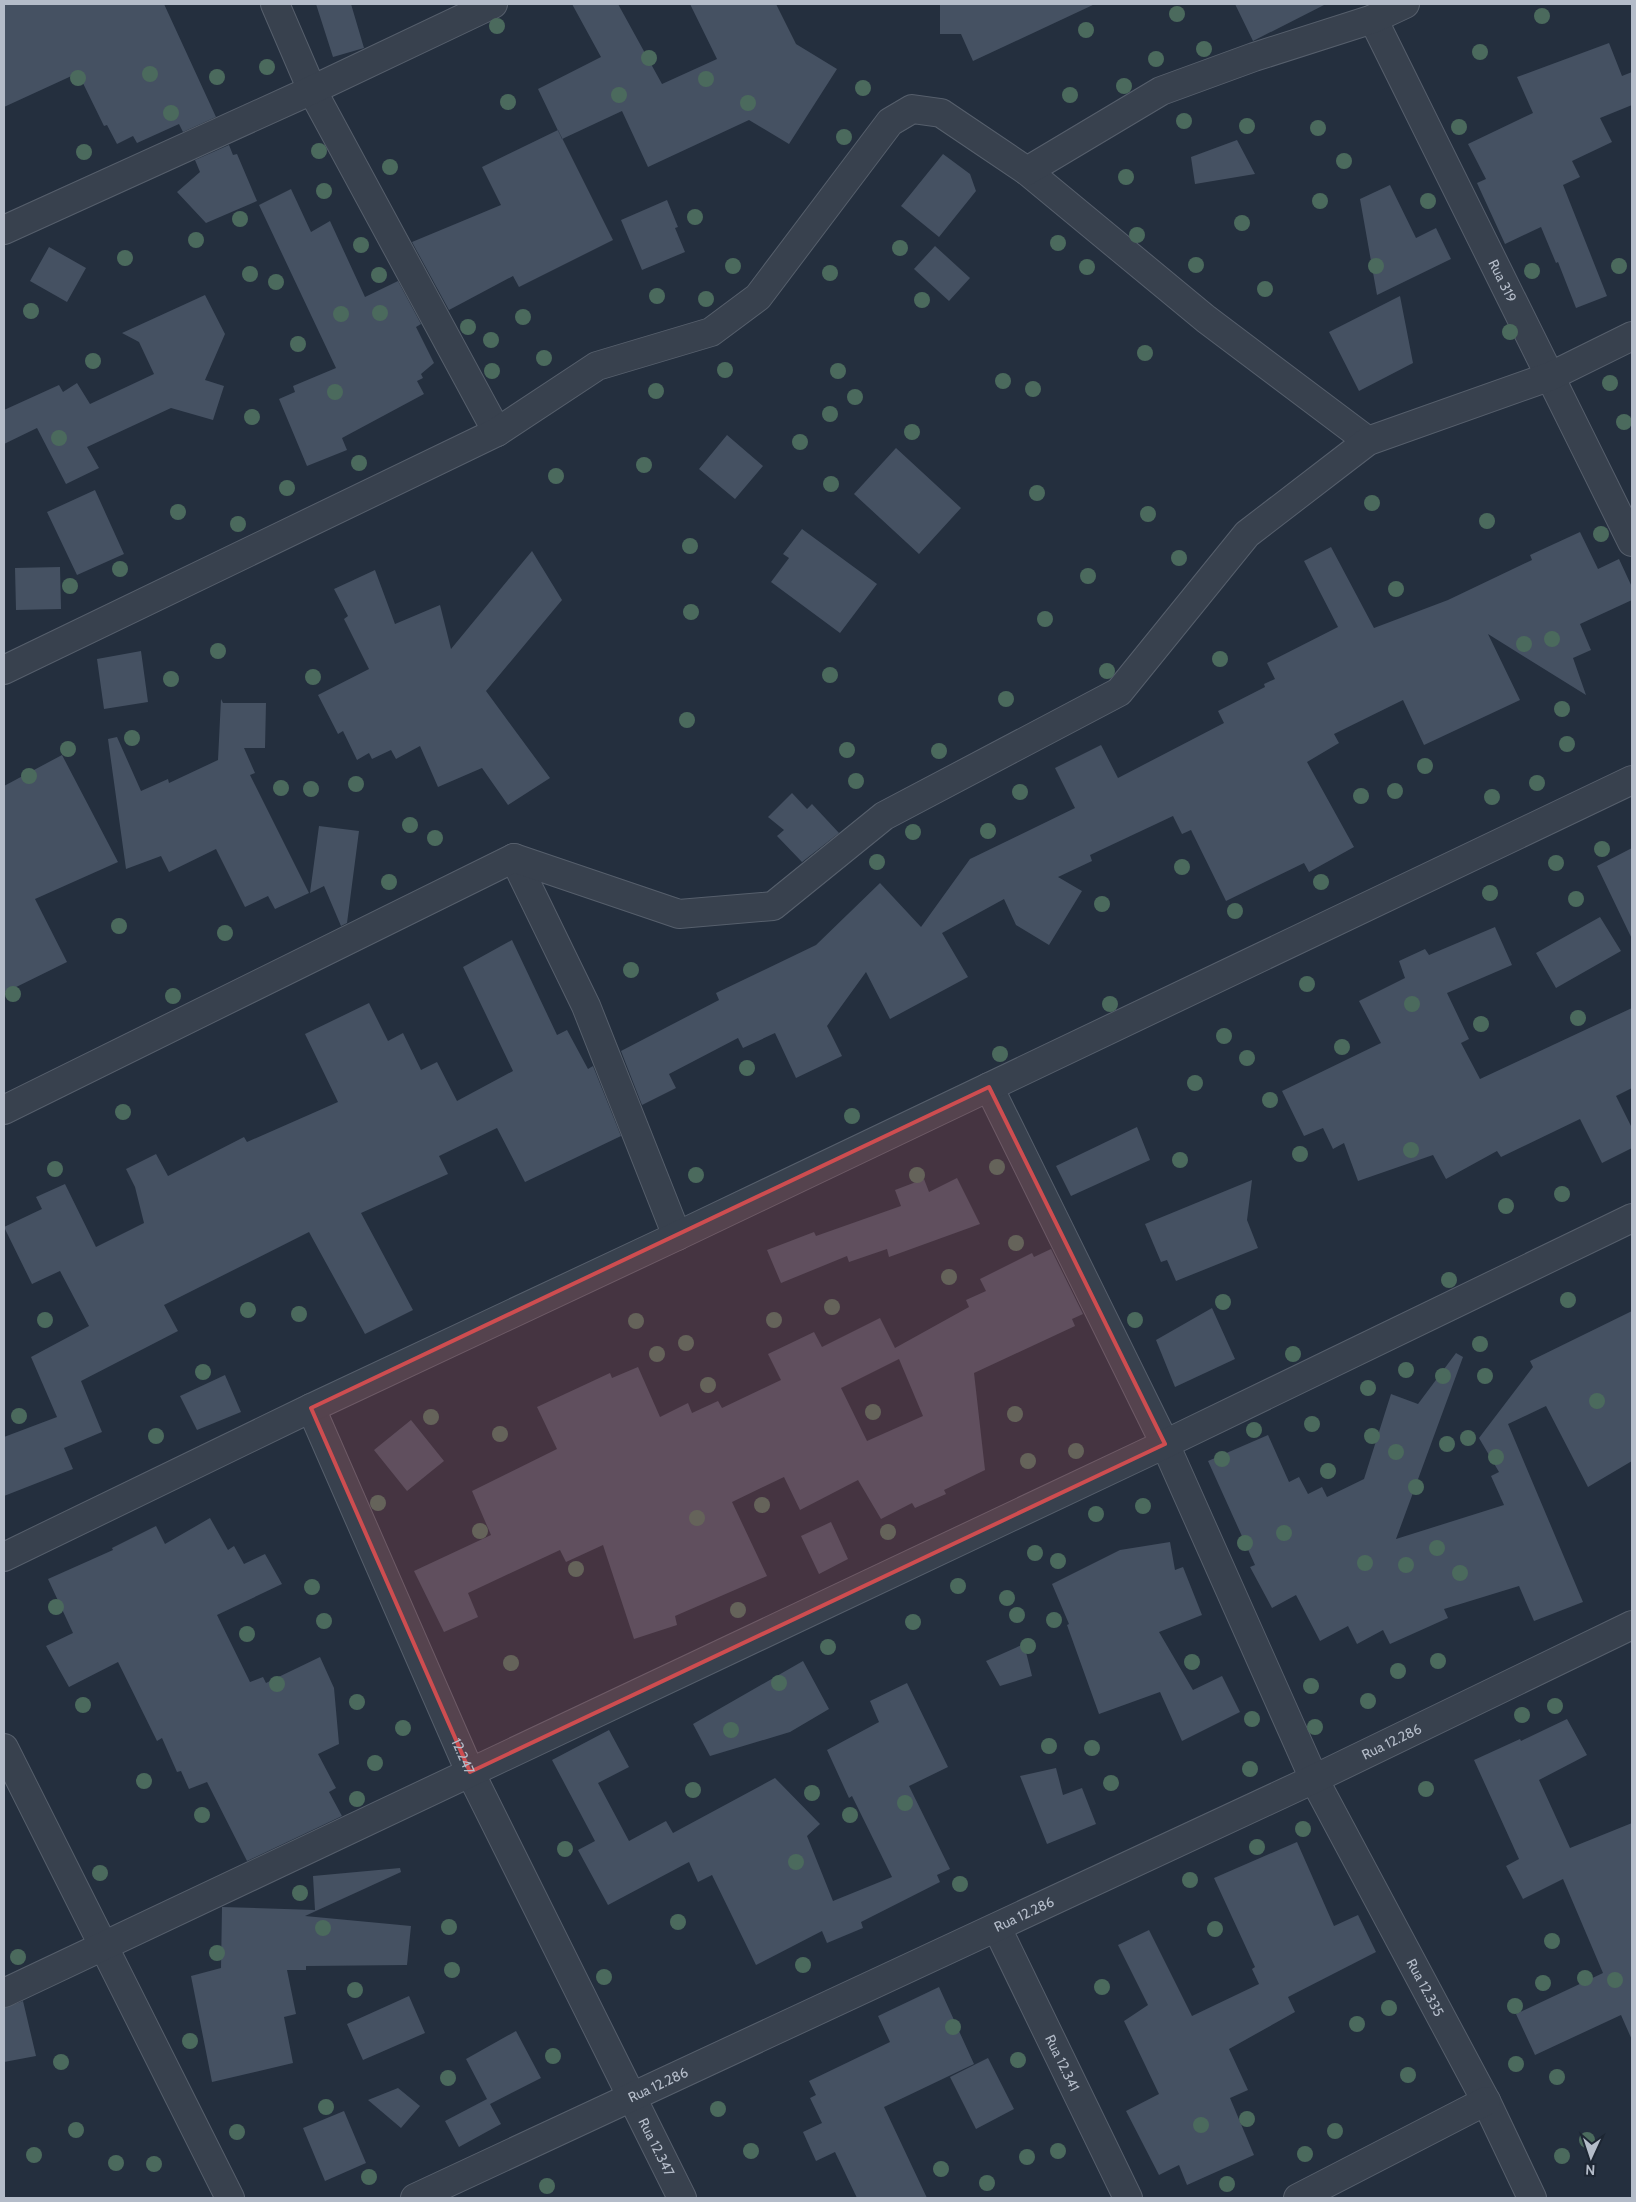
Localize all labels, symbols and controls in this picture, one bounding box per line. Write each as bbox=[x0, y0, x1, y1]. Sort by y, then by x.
street label: Rua 319 bbox=[1484, 256, 1521, 305]
street label: Rua 12.286 bbox=[1359, 1719, 1424, 1764]
street label: 12.247 bbox=[447, 1736, 479, 1777]
street label: Rua 12.286 bbox=[991, 1892, 1057, 1936]
street label: Rua 12.335 bbox=[1403, 1955, 1448, 2020]
street label: Rua 12.341 bbox=[1041, 2032, 1084, 2094]
street label: Rua 12.286 bbox=[625, 2063, 691, 2106]
street label: Rua 12.347 bbox=[634, 2115, 679, 2179]
north arrow bbox=[1566, 2132, 1616, 2182]
text: N bbox=[1585, 2161, 1596, 2179]

